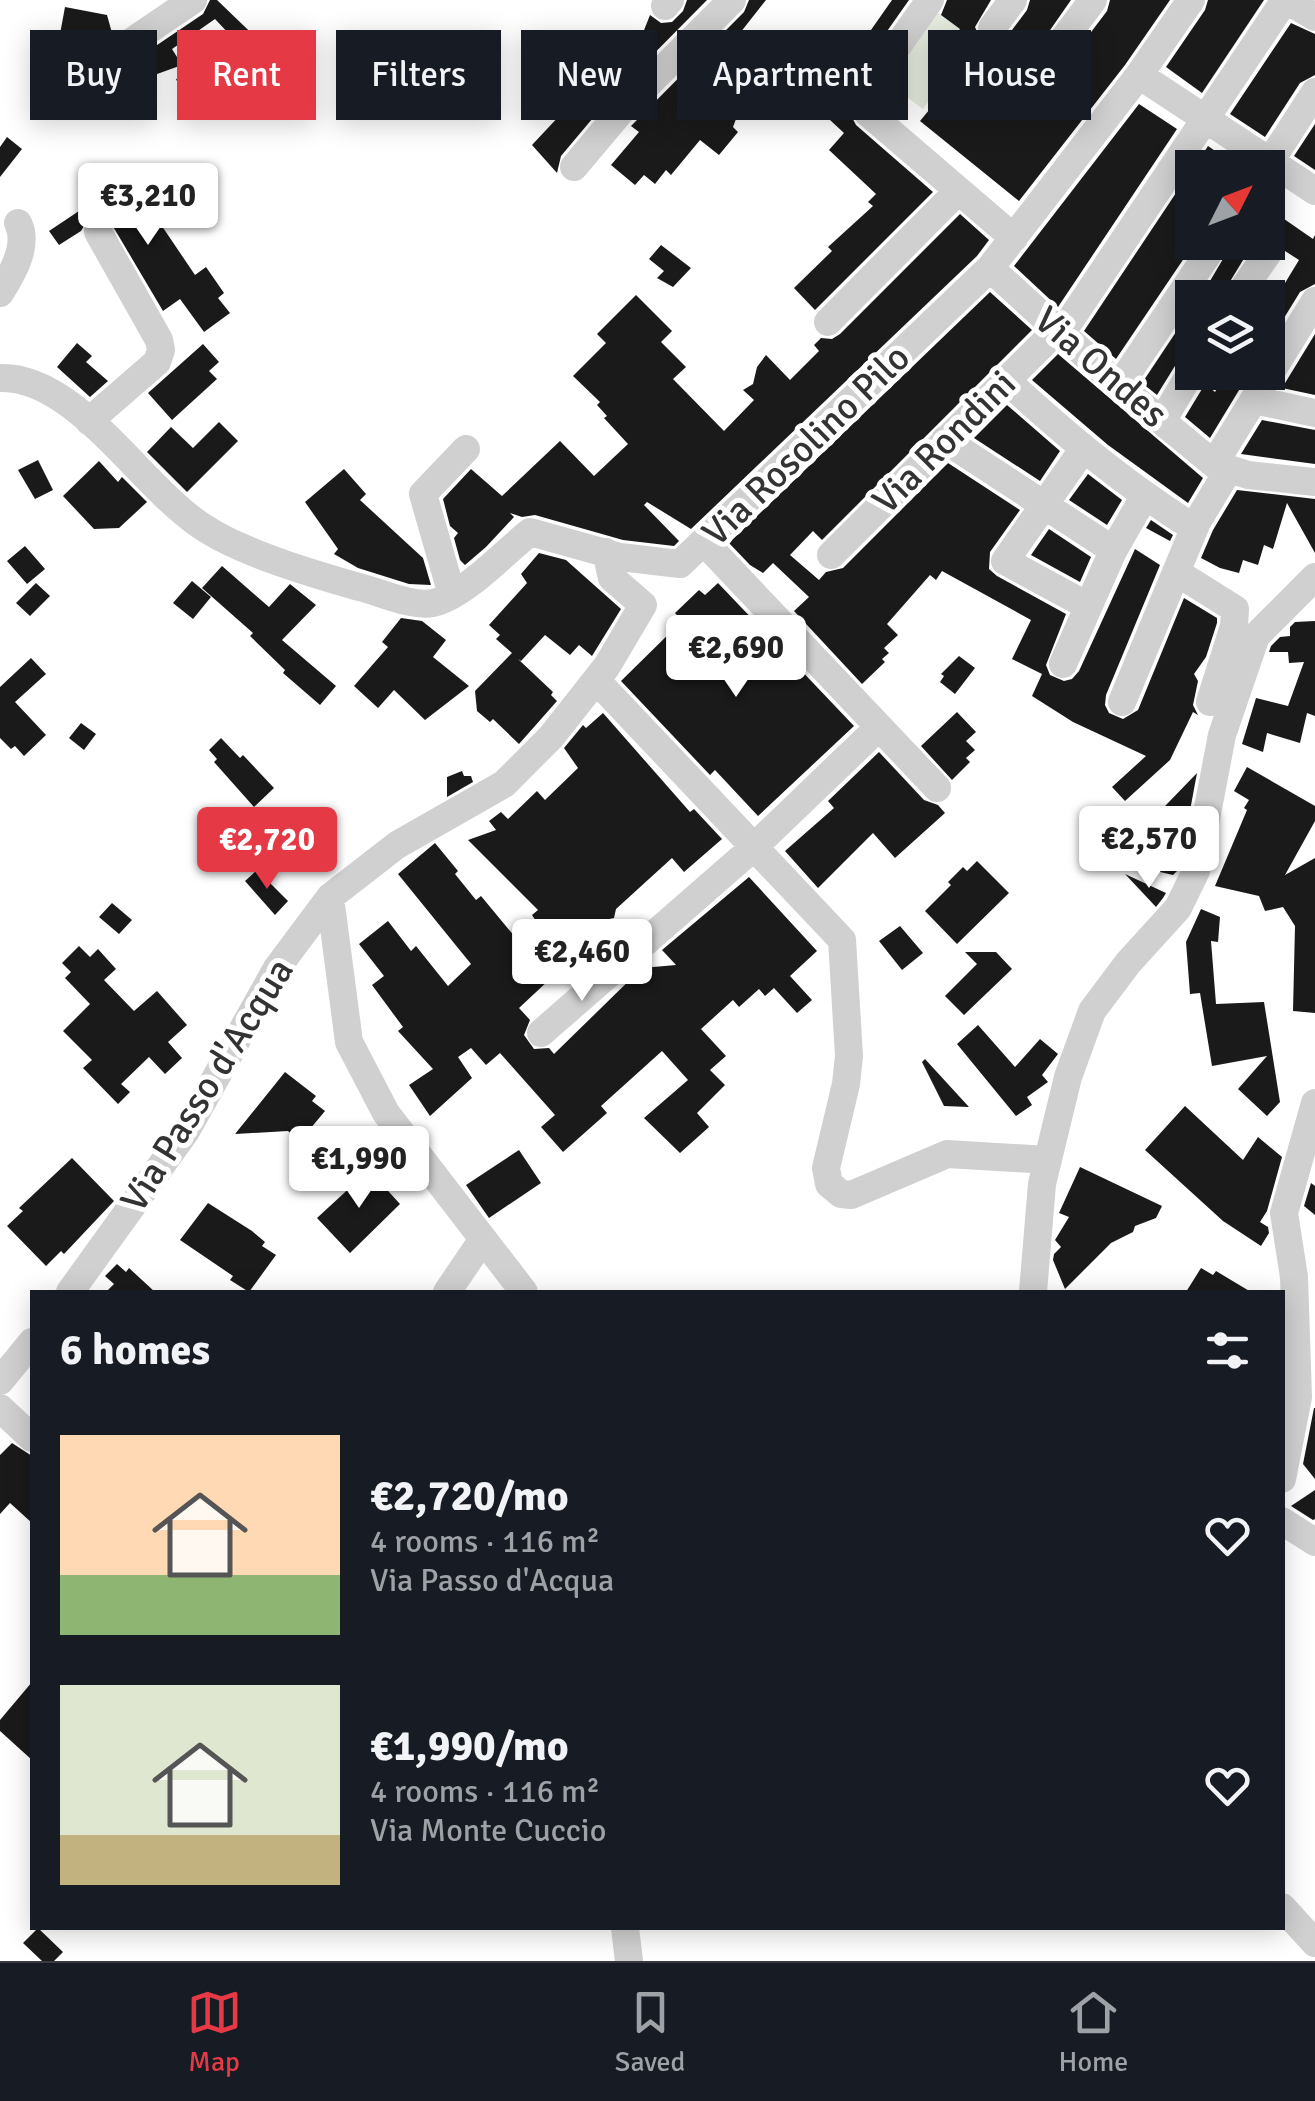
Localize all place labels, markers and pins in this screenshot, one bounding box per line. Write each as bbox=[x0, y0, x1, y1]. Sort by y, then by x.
pin: €3,210 bbox=[67, 163, 229, 248]
pin: €2,690 bbox=[655, 615, 817, 700]
pin: €2,570 bbox=[1068, 806, 1230, 891]
pin: €2,720 bbox=[186, 807, 348, 892]
pin: €2,460 bbox=[501, 919, 663, 1004]
pin: €1,990 bbox=[278, 1126, 440, 1211]

